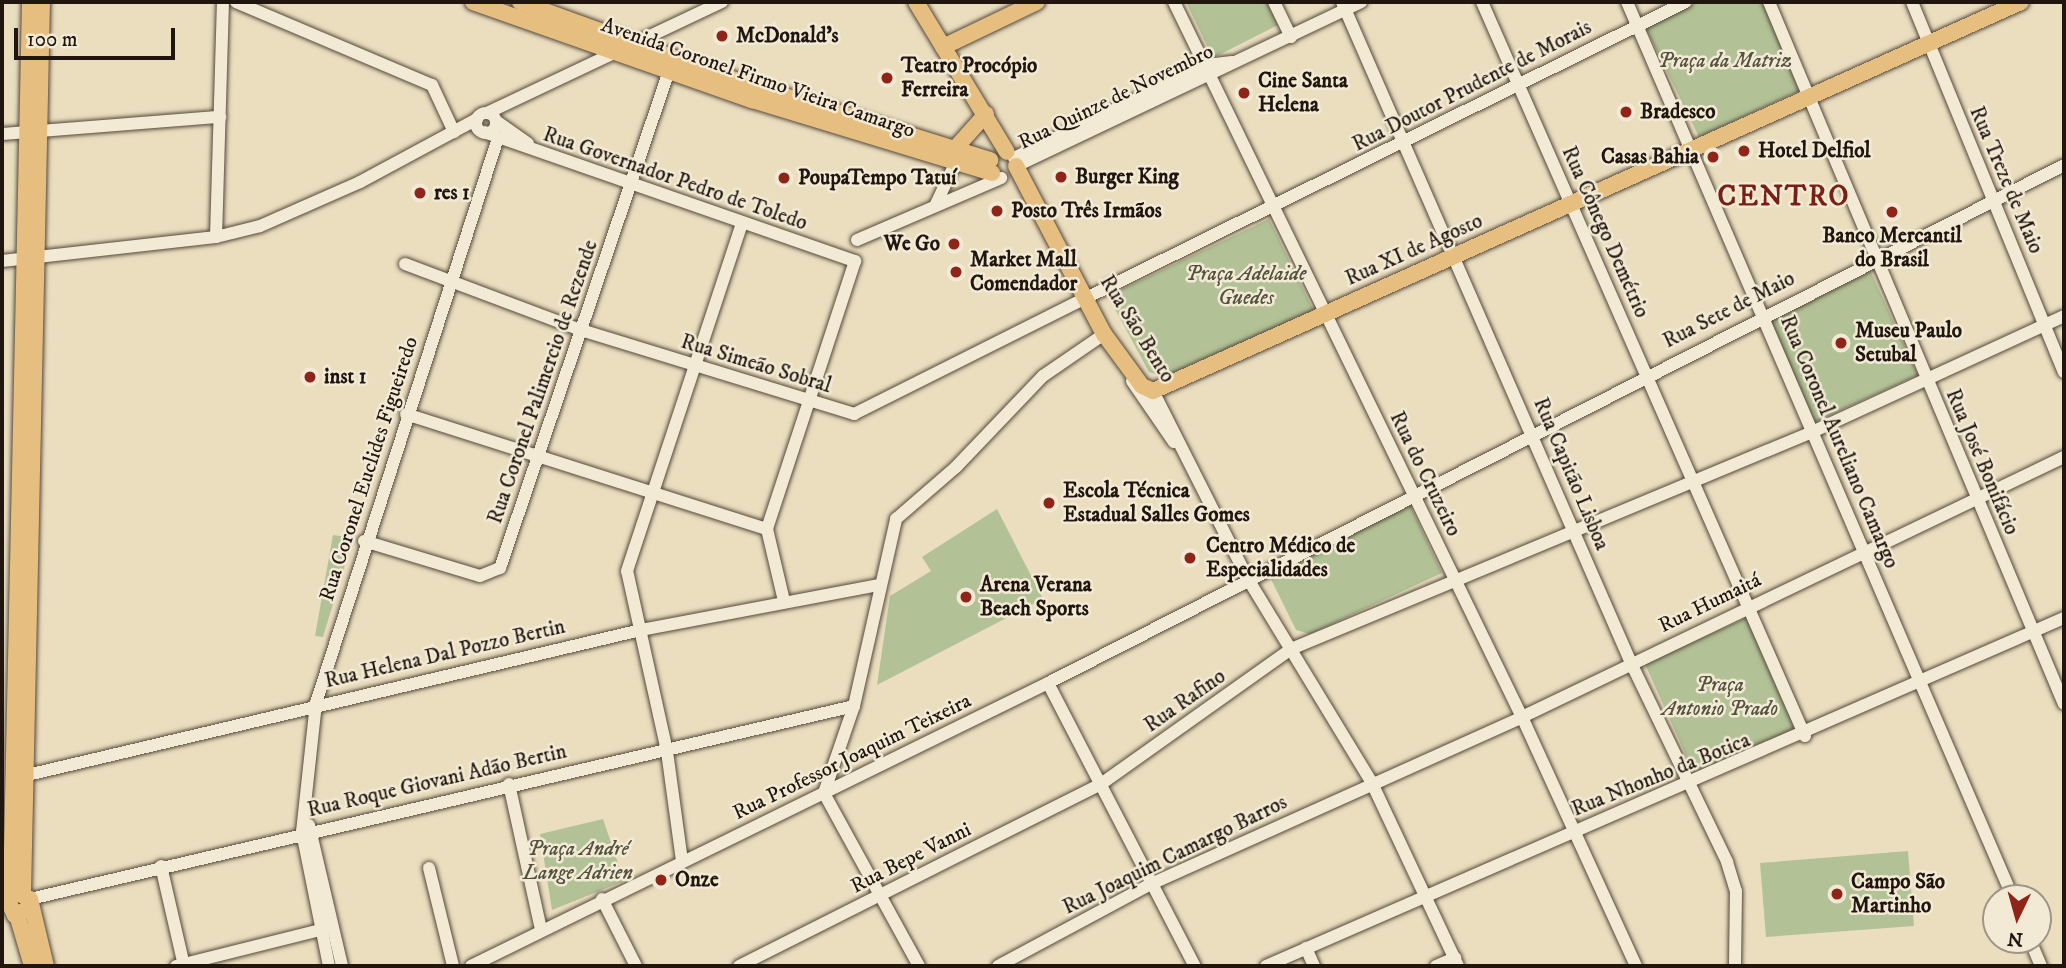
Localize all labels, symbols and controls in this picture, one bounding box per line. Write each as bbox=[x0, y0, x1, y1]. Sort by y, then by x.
street label: Avenida Coronel Firmo Vieira Camargo bbox=[598, 12, 918, 144]
scale bar bbox=[18, 14, 178, 58]
street label: Rua Doutor Prudente de Morais bbox=[1348, 15, 1596, 157]
place label: McDonald's bbox=[736, 23, 839, 49]
text: 100 m bbox=[27, 27, 78, 53]
marker: McDonald's bbox=[714, 28, 730, 44]
street label: Rua Quinze de Novembro bbox=[1014, 39, 1218, 155]
park label: Praça da Matriz bbox=[1658, 48, 1792, 74]
place label: Teatro Procópio Ferreira bbox=[901, 53, 1037, 103]
place label: Cine Santa Helena bbox=[1258, 68, 1348, 118]
marker: Teatro Procópio Ferreira bbox=[879, 70, 895, 86]
marker: Cine Santa Helena bbox=[1236, 85, 1252, 101]
place label: Bradesco bbox=[1640, 99, 1715, 125]
street label: Rua Treze de Maio bbox=[1964, 103, 2048, 257]
marker: Bradesco bbox=[1618, 104, 1634, 120]
street label: Rua Governador Pedro de Toledo bbox=[540, 122, 810, 236]
place label: Hotel Delfiol bbox=[1758, 138, 1871, 164]
street label: Rua Cônego Demétrio bbox=[1556, 142, 1654, 322]
marker: Hotel Delfiol bbox=[1736, 143, 1752, 159]
place label: Casas Bahia bbox=[1601, 144, 1699, 170]
marker: Casas Bahia bbox=[1705, 149, 1721, 165]
place label: Burger King bbox=[1075, 164, 1179, 190]
place label: PoupaTempo Tatuí bbox=[798, 165, 956, 191]
marker: Burger King bbox=[1053, 169, 1069, 185]
marker: PoupaTempo Tatuí bbox=[776, 170, 792, 186]
place label: res 1 bbox=[434, 180, 470, 206]
district label: CENTRO bbox=[1718, 180, 1850, 214]
marker: res 1 bbox=[412, 185, 428, 201]
place label: Posto Três Irmãos bbox=[1011, 198, 1162, 224]
marker: Posto Três Irmãos bbox=[989, 203, 1005, 219]
marker: Banco Mercantil do Brasil bbox=[1884, 204, 1900, 220]
street label: Rua XI de Agosto bbox=[1342, 209, 1486, 291]
place label: Banco Mercantil do Brasil bbox=[1822, 223, 1962, 273]
place label: We Go bbox=[884, 231, 940, 257]
marker: We Go bbox=[946, 236, 962, 252]
street label: Rua Coronel Palimercio de Rezende bbox=[483, 237, 603, 527]
place label: Market Mall Comendador bbox=[970, 247, 1077, 297]
park label: Praça Adelaide Guedes bbox=[1186, 261, 1306, 311]
marker: Market Mall Comendador bbox=[948, 264, 964, 280]
street label: Rua Sete de Maio bbox=[1659, 266, 1799, 354]
street label: Rua São Bento bbox=[1094, 271, 1180, 387]
street label: Rua Coronel Aureliano Camargo bbox=[1774, 312, 1904, 572]
place label: Museu Paulo Setubal bbox=[1855, 318, 1962, 368]
street label: Rua Simeão Sobral bbox=[678, 329, 834, 399]
street label: Rua Coronel Euclides Figueiredo bbox=[314, 334, 424, 604]
marker: Museu Paulo Setubal bbox=[1833, 335, 1849, 351]
place label: inst 1 bbox=[324, 364, 366, 390]
marker: inst 1 bbox=[302, 369, 318, 385]
street label: Rua José Bonifácio bbox=[1940, 385, 2024, 539]
street label: Rua Capitão Lisboa bbox=[1528, 394, 1614, 554]
street label: Rua do Cruzeiro bbox=[1384, 407, 1466, 541]
place label: Escola Técnica Estadual Salles Gomes bbox=[1063, 478, 1250, 528]
marker: Escola Técnica Estadual Salles Gomes bbox=[1041, 495, 1057, 511]
place label: Centro Médico de Especialidades bbox=[1206, 533, 1355, 583]
marker: Centro Médico de Especialidades bbox=[1180, 548, 1200, 568]
street label: Rua Humaitá bbox=[1655, 567, 1765, 639]
place label: Arena Verana Beach Sports bbox=[980, 572, 1092, 622]
marker: Arena Verana Beach Sports bbox=[958, 589, 974, 605]
street label: Rua Helena Dal Pozzo Bertin bbox=[322, 614, 568, 694]
street label: Rua Rafino bbox=[1140, 664, 1230, 738]
park label: Praça Antonio Prado bbox=[1662, 672, 1778, 722]
street label: Rua Professor Joaquim Teixeira bbox=[729, 688, 975, 826]
street label: Rua Nhonho da Botica bbox=[1568, 728, 1754, 822]
street label: Rua Roque Giovani Adão Bertin bbox=[305, 739, 569, 823]
street label: Rua Joaquim Camargo Barros bbox=[1059, 790, 1291, 920]
street label: Rua Bepe Vanni bbox=[847, 817, 975, 899]
park label: Praça André Lange Adrien bbox=[523, 836, 633, 886]
place label: Onze bbox=[675, 867, 719, 893]
place label: Campo São Martinho bbox=[1851, 869, 1945, 919]
marker: Onze bbox=[653, 872, 669, 888]
north arrow bbox=[1982, 884, 2052, 954]
marker: Campo São Martinho bbox=[1829, 886, 1845, 902]
text: N bbox=[2007, 926, 2024, 951]

